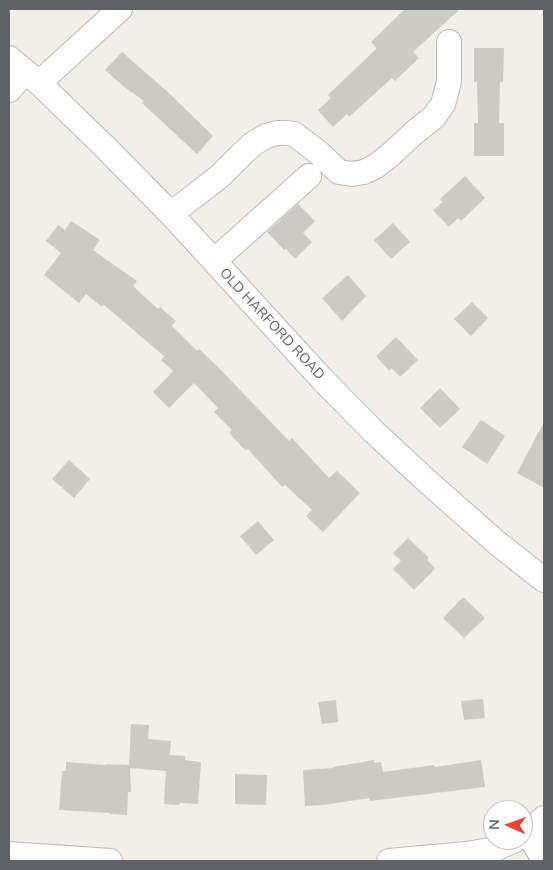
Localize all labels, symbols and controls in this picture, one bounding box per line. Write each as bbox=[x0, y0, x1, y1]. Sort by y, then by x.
street label: OLD HARFORD ROAD bbox=[216, 265, 328, 383]
north arrow bbox=[483, 800, 533, 850]
text: N bbox=[485, 819, 503, 830]

